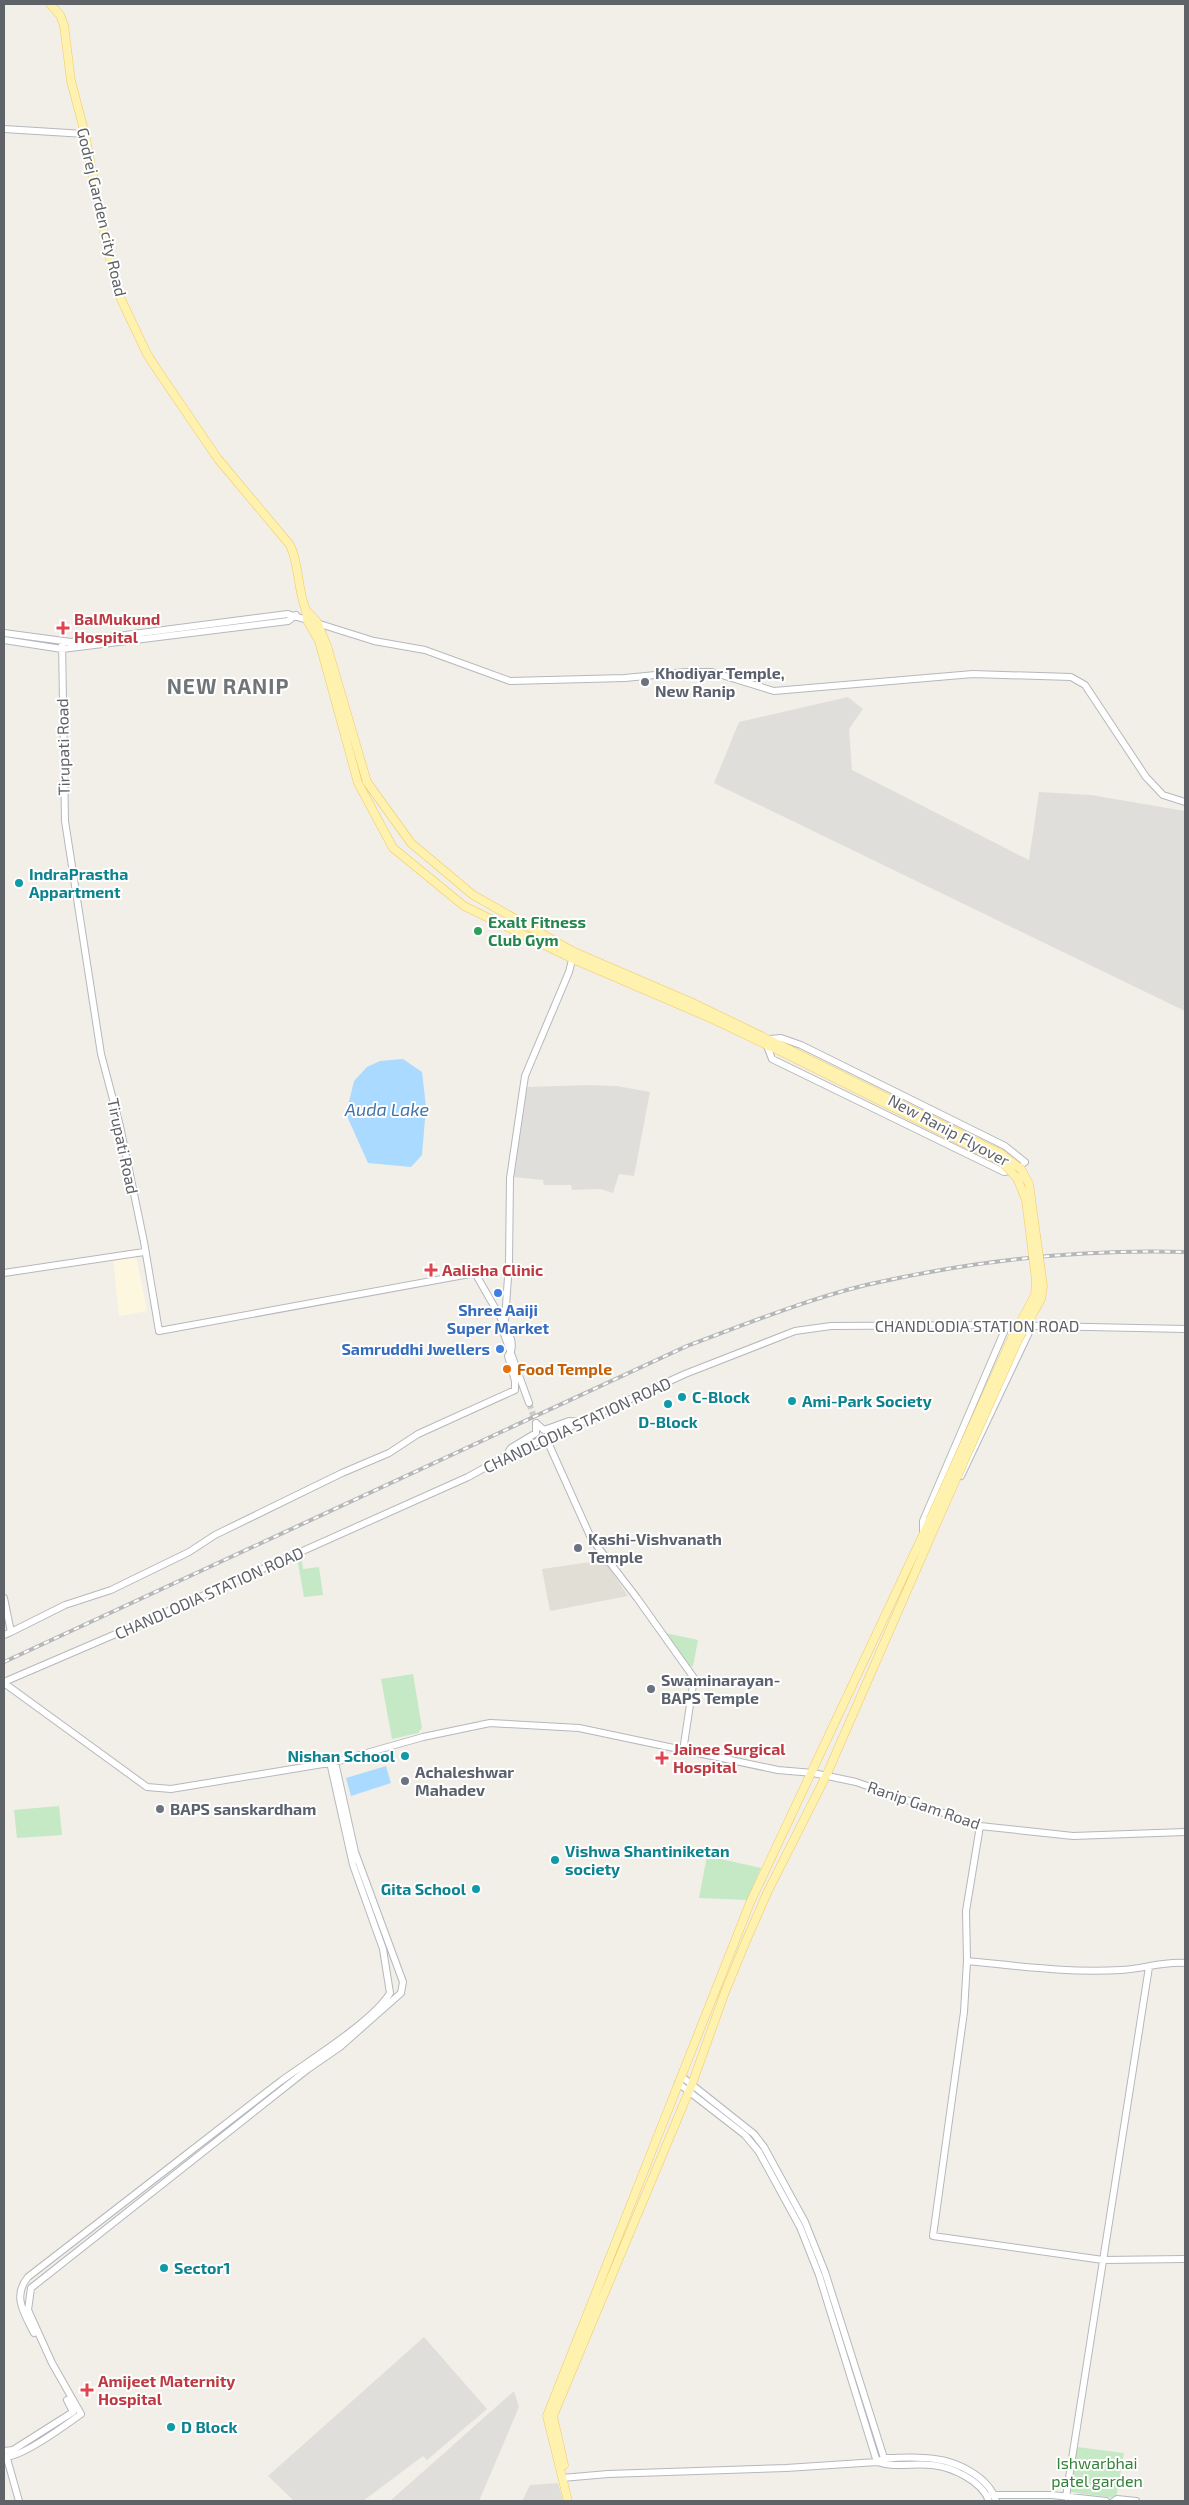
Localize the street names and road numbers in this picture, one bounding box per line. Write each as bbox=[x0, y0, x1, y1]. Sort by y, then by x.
street label: Godrej Garden city Road bbox=[73, 126, 131, 298]
street label: Tirupati Road bbox=[52, 698, 73, 796]
street label: New Ranip Flyover bbox=[885, 1090, 1014, 1170]
street label: Tirupati Road bbox=[104, 1096, 143, 1195]
street label: CHANDLODIA STATION ROAD bbox=[875, 1316, 1079, 1335]
street label: CHANDLODIA STATION ROAD bbox=[480, 1373, 674, 1476]
street label: CHANDLODIA STATION ROAD bbox=[111, 1542, 306, 1643]
street label: Ranip Gam Road bbox=[865, 1776, 983, 1833]

